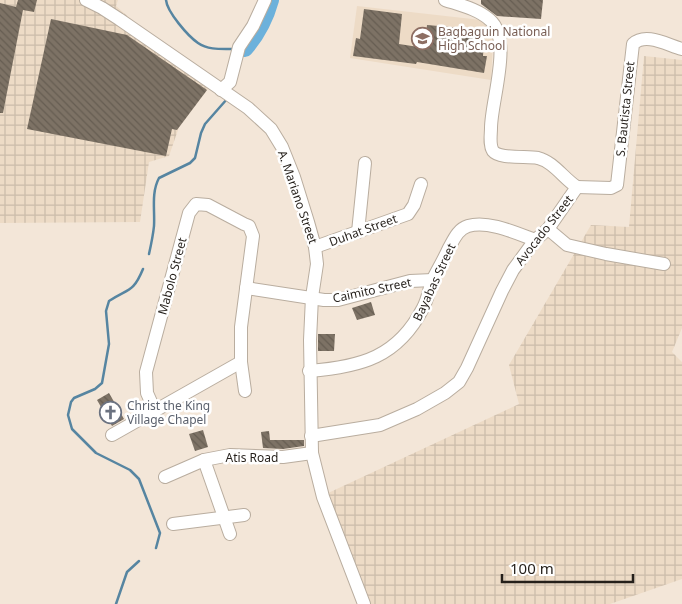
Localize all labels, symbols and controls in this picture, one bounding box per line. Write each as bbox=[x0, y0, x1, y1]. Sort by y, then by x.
place label: Bagbaguin National High School bbox=[438, 23, 550, 54]
school or university icon: Bagbaguin National High School bbox=[410, 26, 434, 50]
street label: S. Bautista Street bbox=[612, 60, 639, 158]
street label: A. Mariano Street bbox=[274, 148, 322, 247]
street label: Avocado Street bbox=[511, 191, 577, 269]
street label: Duhat Street bbox=[327, 210, 400, 250]
street label: Mabolo Street bbox=[154, 235, 191, 316]
street label: Bayabas Street bbox=[409, 240, 460, 324]
street label: Caimito Street bbox=[331, 273, 414, 307]
place label: Christ the King Village Chapel bbox=[127, 397, 210, 428]
church icon: Christ the King Village Chapel bbox=[99, 400, 123, 424]
street label: Atis Road bbox=[226, 449, 278, 466]
scale bar bbox=[502, 552, 633, 584]
text: 100 m bbox=[510, 558, 554, 578]

